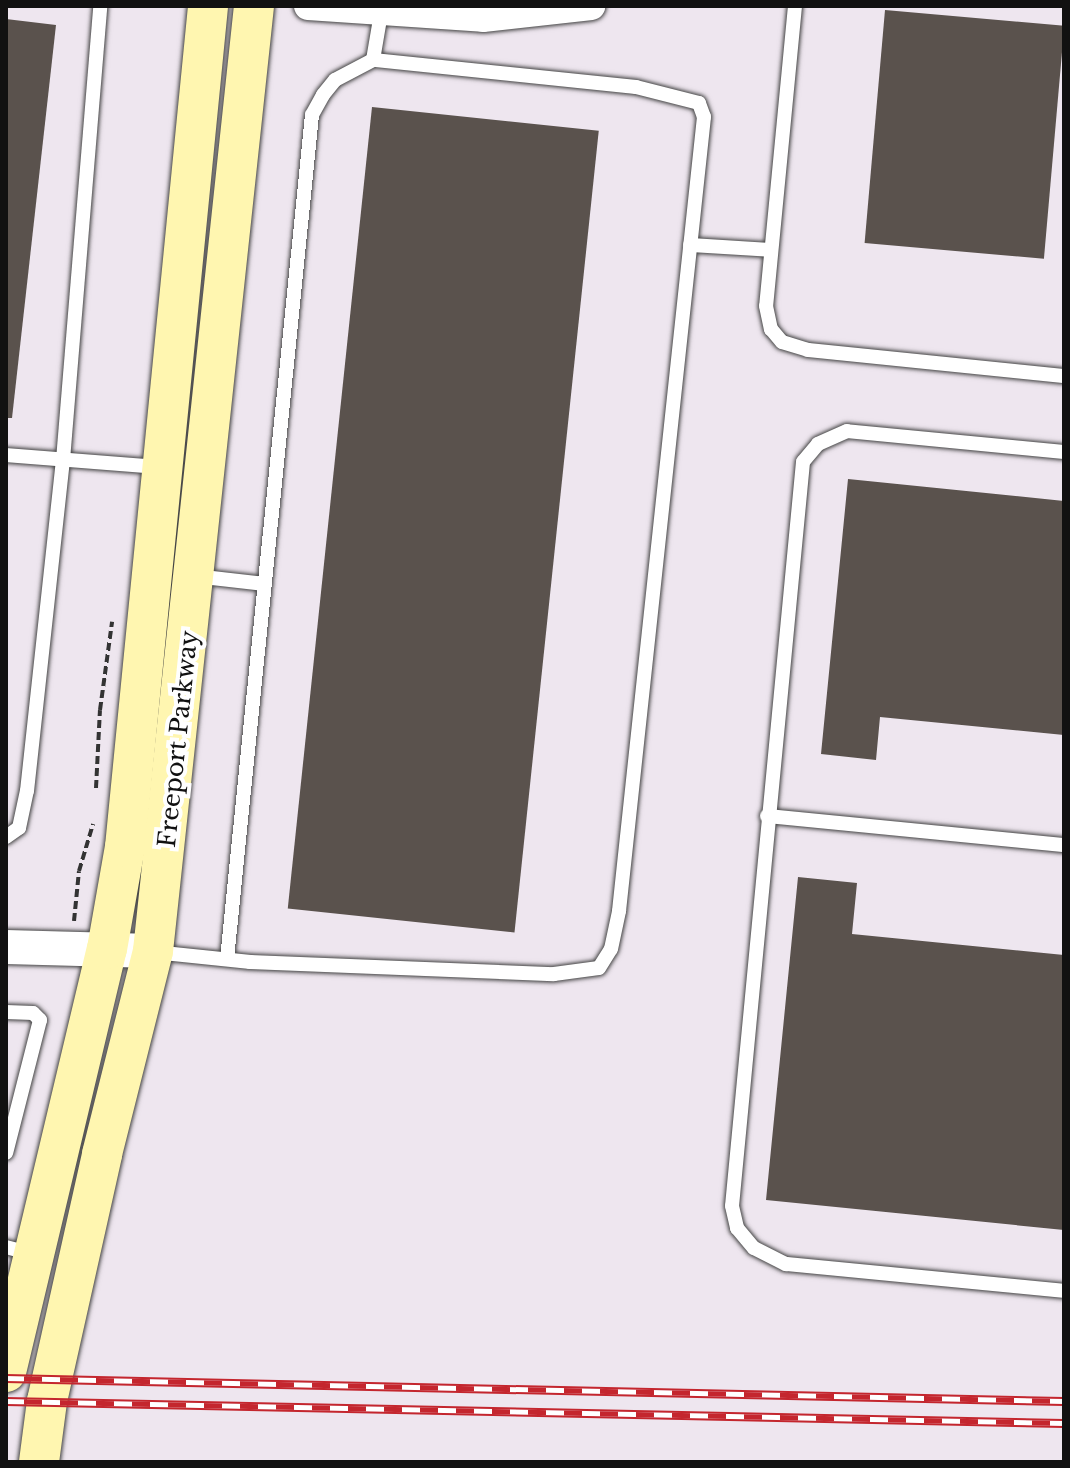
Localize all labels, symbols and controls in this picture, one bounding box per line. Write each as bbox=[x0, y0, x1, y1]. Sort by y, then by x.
street label: Freeport Parkway bbox=[152, 629, 204, 849]

